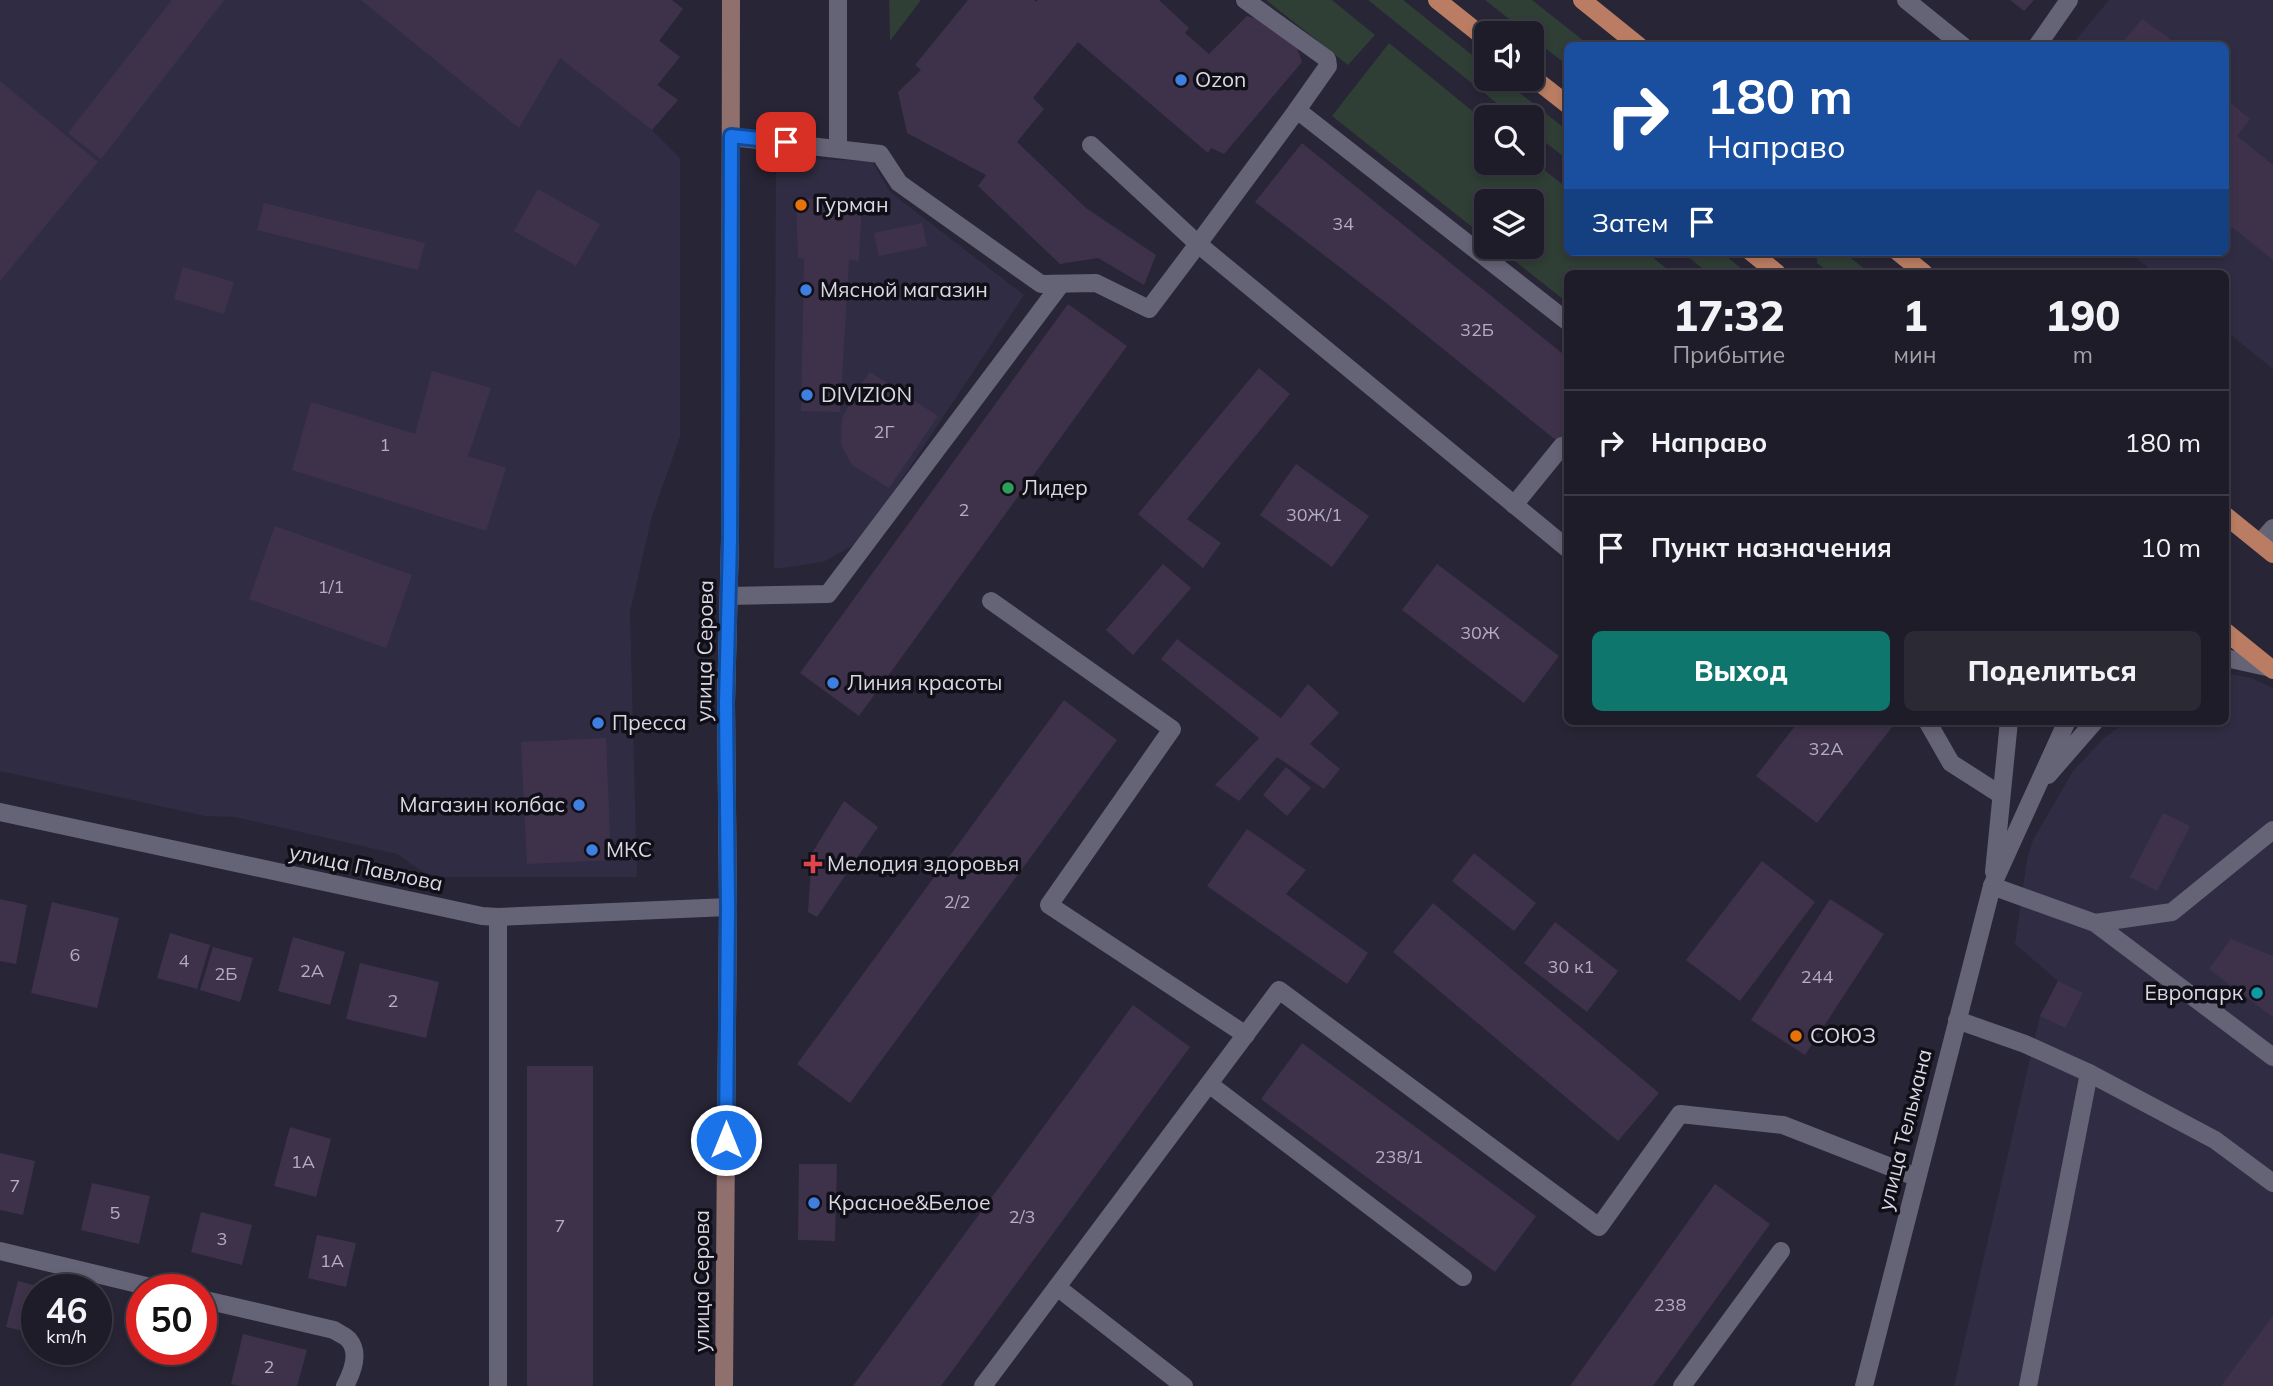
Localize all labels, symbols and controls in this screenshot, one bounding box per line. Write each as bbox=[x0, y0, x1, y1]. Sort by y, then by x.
map controls bbox=[1474, 21, 1544, 259]
button: sound bbox=[1474, 21, 1544, 91]
text: 180 m bbox=[1707, 65, 1853, 126]
place label: Ozon bbox=[1195, 66, 1246, 92]
icon: right bbox=[1592, 70, 1683, 161]
marker: Ozon bbox=[1173, 72, 1189, 88]
button: search bbox=[1474, 105, 1544, 175]
pin bbox=[756, 112, 816, 172]
icon: arrive bbox=[767, 123, 805, 161]
text: Направо bbox=[1707, 126, 1846, 166]
button: layers bbox=[1474, 189, 1544, 259]
place label: Гурман bbox=[815, 191, 888, 217]
marker: Гурман bbox=[793, 197, 809, 213]
icon: arrive bbox=[1683, 203, 1721, 241]
text: Затем bbox=[1592, 206, 1669, 239]
house number: 34 bbox=[1332, 212, 1354, 235]
place label: Мясной магазин bbox=[820, 276, 988, 302]
marker: Мясной магазин bbox=[798, 282, 814, 298]
text: 17:32 bbox=[1673, 289, 1785, 342]
text: 1 bbox=[1902, 289, 1928, 342]
text: 190 bbox=[2045, 289, 2121, 342]
house number: 32Б bbox=[1460, 318, 1494, 341]
text: Прибытие bbox=[1672, 340, 1785, 369]
text: мин bbox=[1894, 340, 1937, 369]
text: m bbox=[2073, 340, 2093, 369]
place label: DIVIZION bbox=[821, 381, 912, 407]
marker: DIVIZION bbox=[799, 387, 815, 403]
house number: 2Г bbox=[874, 420, 894, 443]
icon: right bbox=[1592, 424, 1630, 462]
text: Направо bbox=[1651, 426, 1767, 459]
text: 180 m bbox=[2125, 426, 2201, 459]
house number: 1 bbox=[380, 433, 390, 456]
place label: Лидер bbox=[1022, 474, 1088, 500]
marker: Лидер bbox=[1000, 480, 1016, 496]
house number: 2 bbox=[959, 498, 969, 521]
house number: 30Ж/1 bbox=[1286, 503, 1342, 526]
icon: arrive bbox=[1592, 529, 1630, 567]
text: Пункт назначения bbox=[1651, 531, 1892, 564]
text: 10 m bbox=[2140, 531, 2201, 564]
house number: 1/1 bbox=[318, 575, 344, 598]
street label: улица Серова bbox=[690, 580, 718, 722]
house number: 30Ж bbox=[1460, 621, 1500, 644]
button: Выход bbox=[1592, 631, 1890, 711]
button: Поделиться bbox=[1904, 631, 2201, 711]
place label: Линия красоты bbox=[847, 669, 1002, 695]
marker: Линия красоты bbox=[825, 675, 841, 691]
place label: Пресса bbox=[612, 709, 687, 735]
marker: Пресса bbox=[590, 715, 606, 731]
house number: 32А bbox=[1809, 737, 1843, 760]
place label: Магазин колбас bbox=[400, 791, 565, 817]
marker: Магазин колбас bbox=[571, 797, 587, 813]
place label: МКС bbox=[606, 836, 652, 862]
street label: улица Павлова bbox=[287, 838, 445, 896]
marker: МКС bbox=[584, 842, 600, 858]
place label: Мелодия здоровья bbox=[827, 850, 1019, 876]
marker: Мелодия здоровья bbox=[805, 856, 821, 872]
house number: 2/2 bbox=[944, 890, 970, 913]
house number: 6 bbox=[70, 943, 80, 966]
house number: 4 bbox=[179, 949, 190, 972]
house number: 30 к1 bbox=[1548, 955, 1594, 978]
house number: 2А bbox=[300, 959, 324, 982]
house number: 2Б bbox=[215, 962, 238, 985]
house number: 244 bbox=[1801, 965, 1833, 988]
place label: Европарк bbox=[2145, 979, 2244, 1005]
marker: Европарк bbox=[2249, 985, 2265, 1001]
house number: 2 bbox=[388, 989, 398, 1012]
place label: СОЮЗ bbox=[1810, 1022, 1876, 1048]
marker: СОЮЗ bbox=[1788, 1028, 1804, 1044]
street label: улица Тельмана bbox=[1871, 1046, 1937, 1213]
position arrow bbox=[689, 1103, 763, 1177]
house number: 238/1 bbox=[1375, 1145, 1423, 1168]
house number: 1А bbox=[291, 1150, 315, 1173]
house number: 7 bbox=[10, 1174, 20, 1197]
place label: Красное&Белое bbox=[828, 1189, 991, 1215]
marker: Красное&Белое bbox=[806, 1195, 822, 1211]
house number: 5 bbox=[110, 1201, 121, 1224]
house number: 2/3 bbox=[1009, 1205, 1035, 1228]
street label: улица Серова bbox=[688, 1210, 714, 1352]
house number: 7 bbox=[555, 1214, 565, 1237]
house number: 3 bbox=[217, 1227, 227, 1250]
house number: 1А bbox=[320, 1249, 344, 1272]
speed limit sign: 50 bbox=[126, 1274, 217, 1365]
text: 46 bbox=[45, 1288, 88, 1332]
house number: 238 bbox=[1654, 1293, 1686, 1316]
text: km/h bbox=[46, 1325, 87, 1348]
house number: 2 bbox=[264, 1355, 274, 1378]

